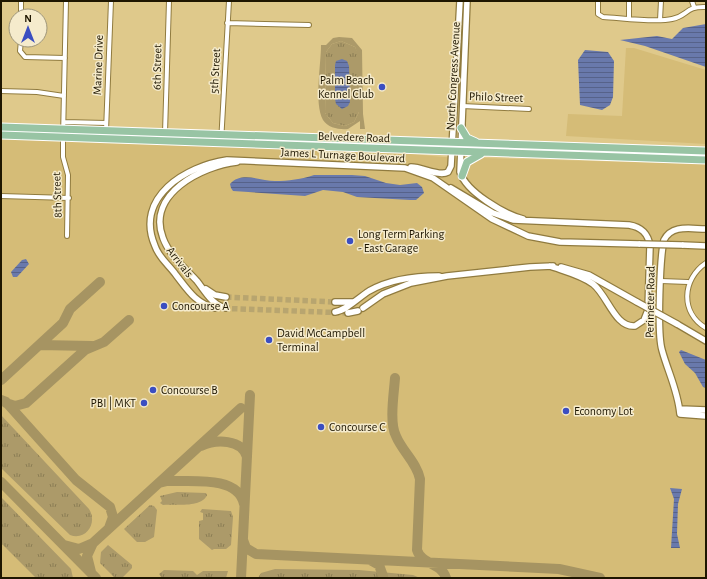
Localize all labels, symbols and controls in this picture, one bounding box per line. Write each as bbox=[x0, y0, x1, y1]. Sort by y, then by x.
north arrow bbox=[8, 8, 48, 48]
text: N bbox=[24, 13, 32, 24]
street label: North Congress Avenue bbox=[444, 21, 462, 131]
street label: Marine Drive bbox=[91, 35, 105, 95]
street label: 6th Street bbox=[151, 44, 163, 90]
street label: 5th Street bbox=[208, 48, 222, 94]
place label: Palm Beach Kennel Club bbox=[318, 74, 374, 100]
marker: Palm Beach Kennel Club bbox=[377, 82, 387, 92]
street label: Philo Street bbox=[469, 90, 524, 104]
street label: Belvedere Road bbox=[318, 130, 390, 144]
street label: James L Turnage Boulevard bbox=[280, 146, 406, 164]
street label: 8th Street bbox=[50, 172, 64, 218]
place label: Long Term Parking - East Garage bbox=[358, 228, 444, 254]
marker: Long Term Parking - East Garage bbox=[345, 236, 355, 246]
street label: Arrivals bbox=[164, 244, 196, 280]
street label: Perimeter Road bbox=[643, 266, 657, 338]
place label: Concourse A bbox=[172, 300, 229, 312]
marker: Concourse A bbox=[159, 301, 169, 311]
place label: David McCampbell Terminal bbox=[277, 327, 365, 353]
marker: David McCampbell Terminal bbox=[264, 335, 274, 345]
place label: Concourse B bbox=[161, 384, 218, 396]
marker: Concourse B bbox=[148, 385, 158, 395]
place label: PBI | MKT bbox=[91, 396, 136, 410]
marker: PBI | MKT bbox=[139, 398, 149, 408]
place label: Economy Lot bbox=[574, 405, 633, 418]
marker: Economy Lot bbox=[561, 406, 571, 416]
place label: Concourse C bbox=[329, 421, 386, 433]
marker: Concourse C bbox=[316, 422, 326, 432]

